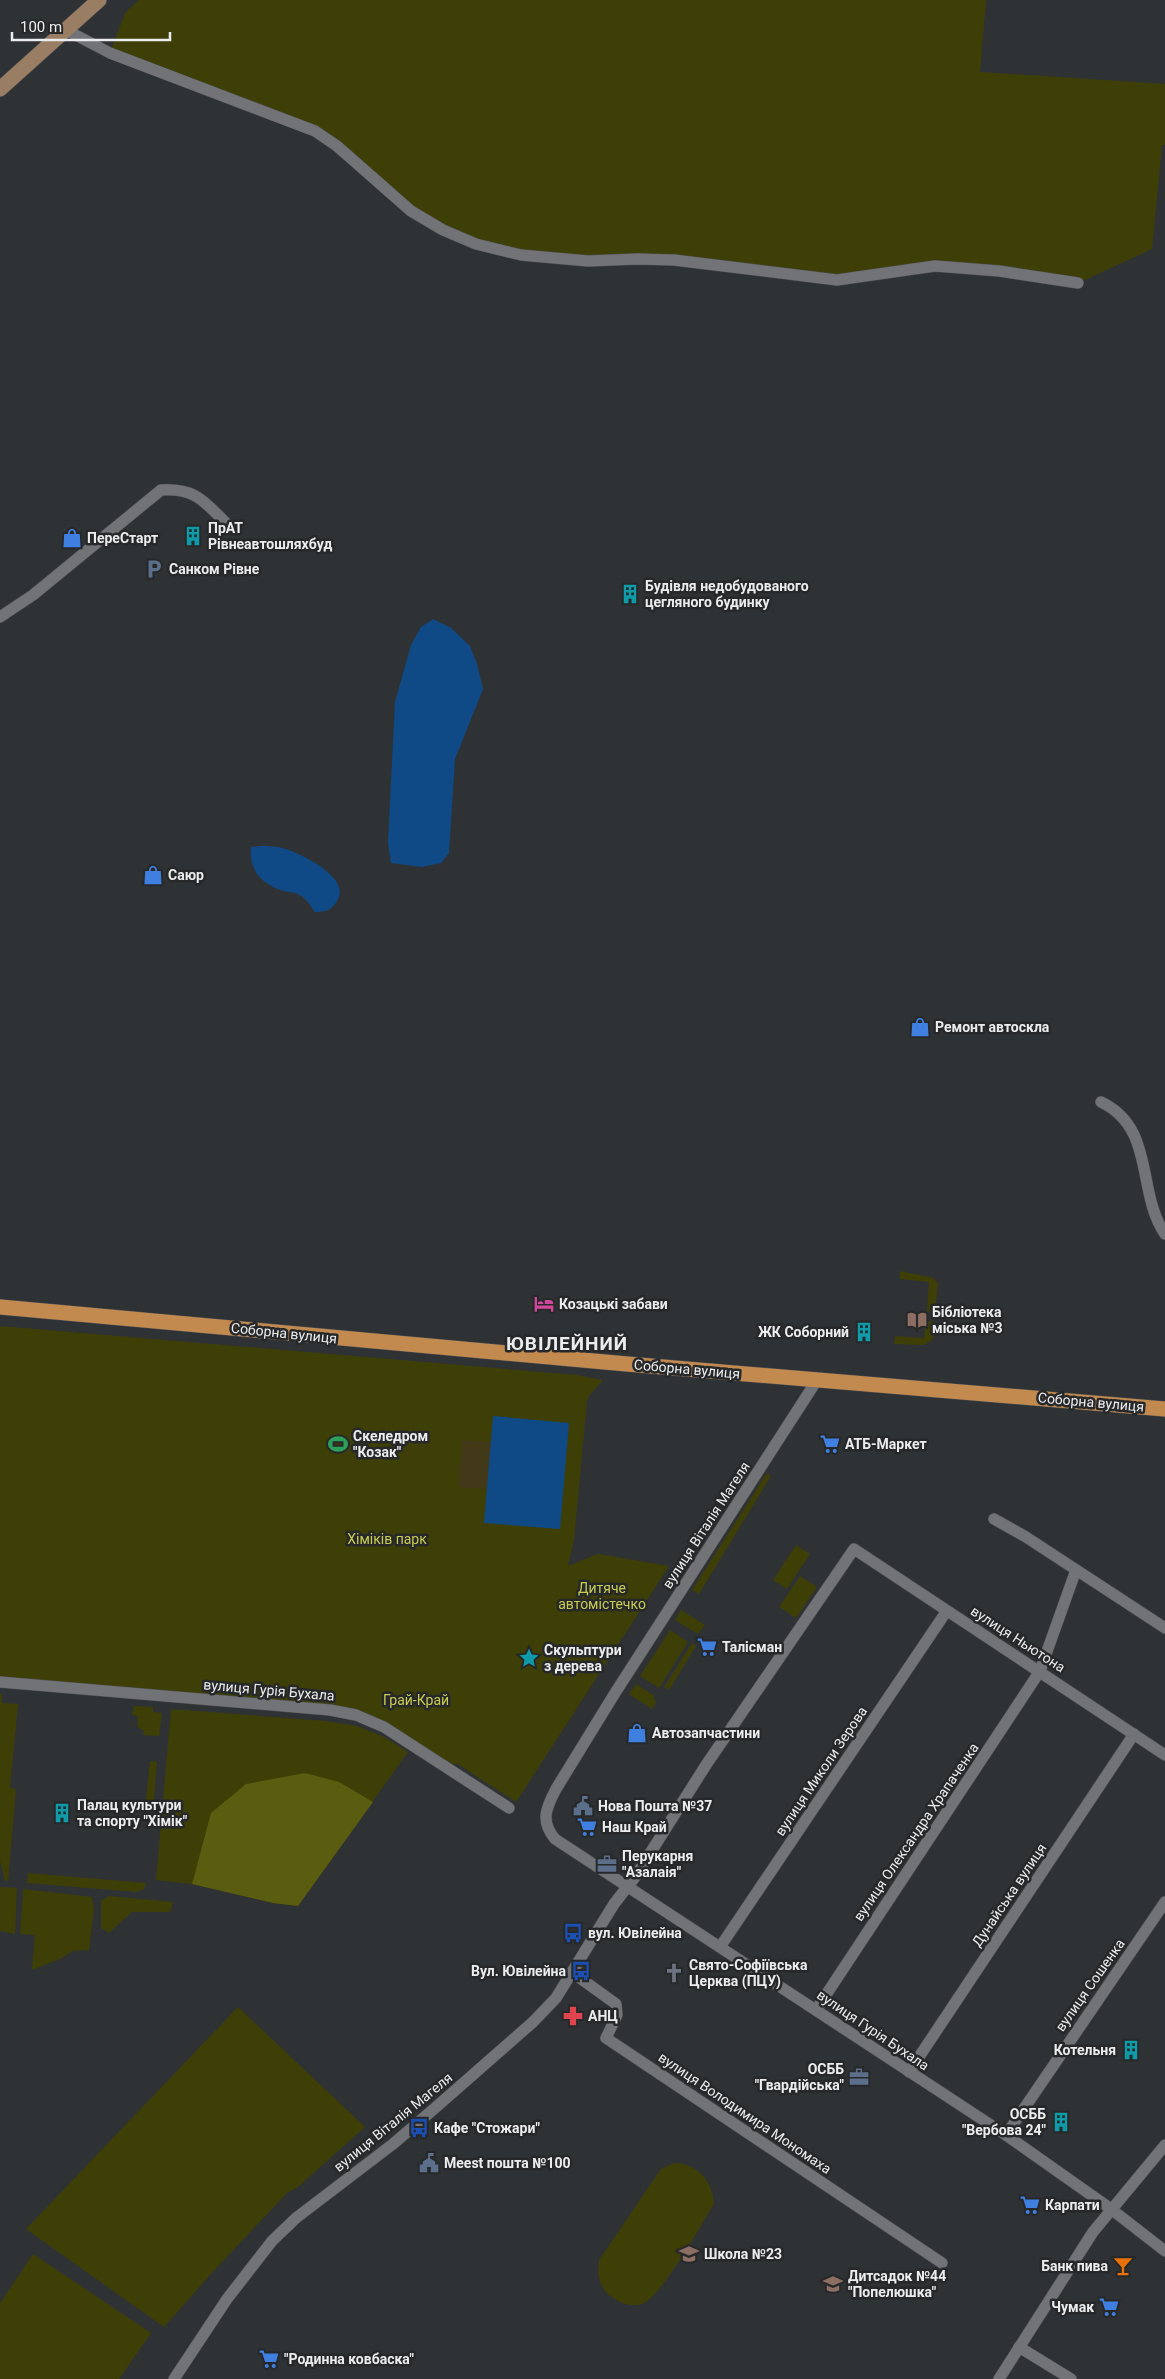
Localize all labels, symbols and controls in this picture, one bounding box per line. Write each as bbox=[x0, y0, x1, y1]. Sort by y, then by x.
scale bar bbox=[12, 10, 170, 42]
text: 100 m bbox=[20, 18, 62, 36]
place label: ПрАТ Рівнеавтошляхбуд bbox=[208, 520, 332, 552]
building icon: ПрАТ Рівнеавтошляхбуд bbox=[182, 525, 204, 547]
shop icon: ПереСтарт bbox=[61, 527, 83, 549]
place label: ПереСтарт bbox=[87, 530, 158, 546]
parking icon: Санком Рівне bbox=[143, 558, 165, 580]
place label: Санком Рівне bbox=[169, 561, 260, 577]
place label: Будівля недобудованого цегляного будинку bbox=[645, 578, 809, 610]
building icon: Будівля недобудованого цегляного будинку bbox=[619, 583, 641, 605]
shop icon: Саюр bbox=[142, 864, 164, 886]
place label: Саюр bbox=[168, 867, 204, 883]
shop icon: Ремонт автоскла bbox=[909, 1016, 931, 1038]
place label: Ремонт автоскла bbox=[935, 1019, 1050, 1035]
hotel icon: Козацькі забави bbox=[533, 1293, 555, 1315]
place label: Козацькі забави bbox=[559, 1296, 668, 1312]
place label: Бібліотека міська №3 bbox=[932, 1304, 1003, 1336]
library icon: Бібліотека міська №3 bbox=[906, 1309, 928, 1331]
street label: Соборна вулиця bbox=[230, 1319, 338, 1347]
building icon: ЖК Соборний bbox=[853, 1321, 875, 1343]
place label: ЖК Соборний bbox=[758, 1324, 849, 1340]
district label: ЮВІЛЕЙНИЙ bbox=[506, 1332, 628, 1355]
street label: Соборна вулиця bbox=[633, 1356, 741, 1382]
street label: Соборна вулиця bbox=[1037, 1389, 1145, 1415]
place label: Скеледром "Козак" bbox=[353, 1428, 428, 1460]
sports icon: Скеледром "Козак" bbox=[327, 1433, 349, 1455]
supermarket icon: АТБ-Маркет bbox=[819, 1433, 841, 1455]
place label: АТБ-Маркет bbox=[845, 1436, 927, 1452]
street label: вулиця Віталія Магеля bbox=[659, 1459, 753, 1591]
park label: Хіміків парк bbox=[347, 1531, 427, 1547]
park label: Дитяче автомістечко bbox=[558, 1580, 646, 1612]
street label: вулиця Ньютона bbox=[968, 1603, 1068, 1675]
supermarket icon: Талісман bbox=[696, 1636, 718, 1658]
place label: Талісман bbox=[722, 1639, 782, 1655]
place label: Скульптури з дерева bbox=[544, 1642, 622, 1674]
place icon: Скульптури з дерева bbox=[518, 1647, 540, 1669]
street label: вулиця Гурія Бухала bbox=[203, 1676, 335, 1704]
park label: Грай-Край bbox=[383, 1692, 449, 1708]
street label: вулиця Миколи Зерова bbox=[772, 1703, 870, 1839]
shop icon: Автозапчастини bbox=[626, 1722, 648, 1744]
place label: Автозапчастини bbox=[652, 1725, 760, 1741]
street label: вулиця Олександра Храпаченка bbox=[850, 1740, 982, 1924]
public building icon: Нова Пошта №37 bbox=[572, 1795, 594, 1817]
place label: Палац культури та спорту "Хімік" bbox=[77, 1797, 188, 1829]
place label: Нова Пошта №37 bbox=[598, 1798, 712, 1814]
building icon: Палац культури та спорту "Хімік" bbox=[51, 1802, 73, 1824]
supermarket icon: Наш Край bbox=[576, 1816, 598, 1838]
place label: Наш Край bbox=[602, 1819, 667, 1835]
street label: Дунайська вулиця bbox=[969, 1840, 1049, 1950]
place label: Перукарня "Азалаія" bbox=[622, 1848, 693, 1880]
office icon: Перукарня "Азалаія" bbox=[596, 1853, 618, 1875]
bus stop icon: вул. Ювілейна bbox=[562, 1922, 584, 1944]
place label: вул. Ювілейна bbox=[588, 1925, 682, 1941]
street label: вулиця Сошенка bbox=[1052, 1936, 1128, 2034]
place label: Свято-Софіївська Церква (ПЦУ) bbox=[689, 1957, 808, 1990]
bus stop icon: Вул. Ювілейна bbox=[570, 1960, 592, 1982]
church icon: Свято-Софіївська Церква (ПЦУ) bbox=[663, 1962, 685, 1984]
place label: Вул. Ювілейна bbox=[471, 1963, 567, 1979]
street label: вулиця Гурія Бухала bbox=[814, 1987, 932, 2073]
pharmacy icon: АНЦ bbox=[562, 2005, 584, 2027]
place label: АНЦ bbox=[588, 2008, 618, 2024]
building icon: Котельня bbox=[1120, 2039, 1142, 2061]
place label: Котельня bbox=[1054, 2042, 1116, 2058]
street label: вулиця Володимира Мономаха bbox=[656, 2049, 834, 2177]
place label: ОСББ "Гвардійська" bbox=[755, 2061, 845, 2093]
office icon: ОСББ "Гвардійська" bbox=[848, 2066, 870, 2088]
street label: вулиця Віталія Магеля bbox=[331, 2069, 455, 2175]
place label: ОСББ "Вербова 24" bbox=[962, 2106, 1047, 2138]
building icon: ОСББ "Вербова 24" bbox=[1050, 2111, 1072, 2133]
bus stop icon: Кафе "Стожари" bbox=[408, 2117, 430, 2139]
place label: Кафе "Стожари" bbox=[434, 2120, 540, 2136]
public building icon: Meest пошта №100 bbox=[418, 2152, 440, 2174]
place label: Meest пошта №100 bbox=[444, 2155, 571, 2171]
supermarket icon: Карпати bbox=[1019, 2194, 1041, 2216]
place label: Карпати bbox=[1045, 2197, 1100, 2213]
school or university icon: Школа №23 bbox=[678, 2243, 700, 2265]
place label: Школа №23 bbox=[704, 2246, 782, 2262]
bar icon: Банк пива bbox=[1112, 2255, 1134, 2277]
place label: Банк пива bbox=[1041, 2258, 1108, 2274]
place label: Дитсадок №44 "Попелюшка" bbox=[848, 2268, 946, 2300]
school or university icon: Дитсадок №44 "Попелюшка" bbox=[822, 2273, 844, 2295]
supermarket icon: Чумак bbox=[1098, 2296, 1120, 2318]
place label: Чумак bbox=[1051, 2299, 1094, 2315]
supermarket icon: "Родинна ковбаска" bbox=[258, 2348, 280, 2370]
place label: "Родинна ковбаска" bbox=[284, 2351, 415, 2367]

